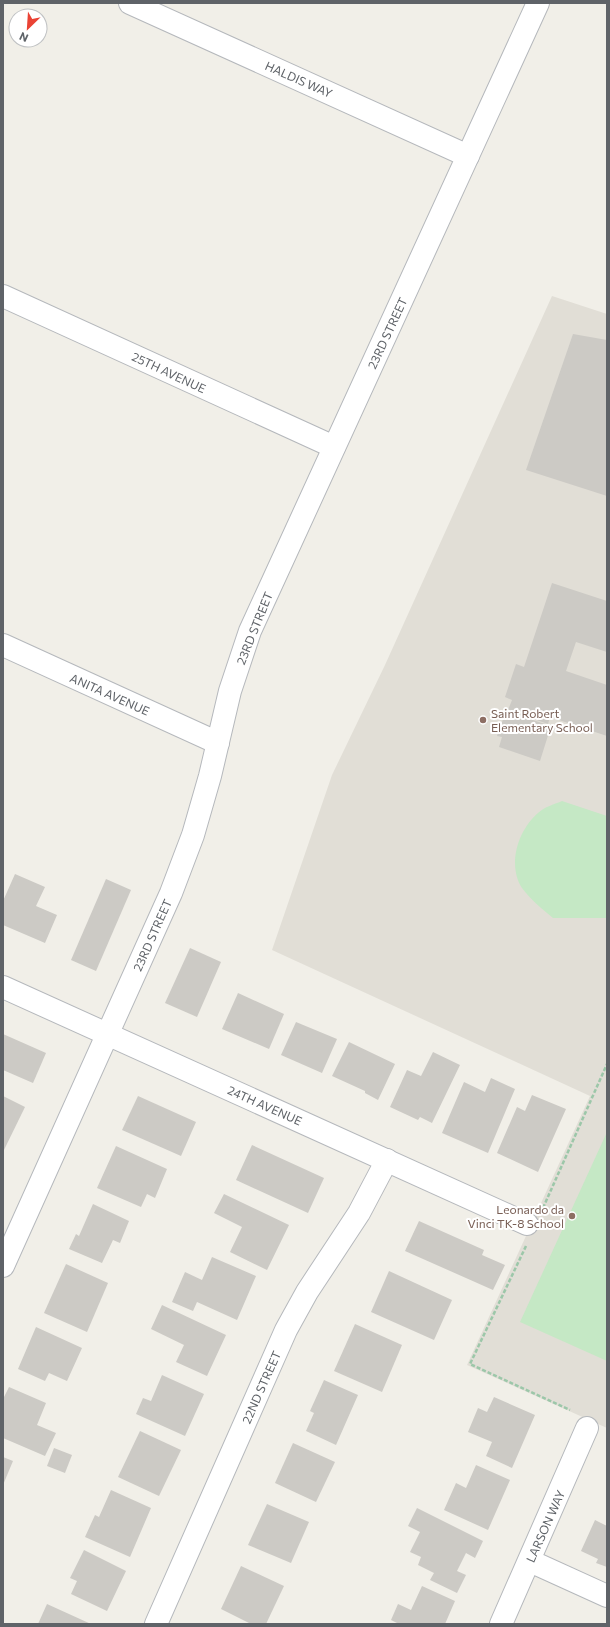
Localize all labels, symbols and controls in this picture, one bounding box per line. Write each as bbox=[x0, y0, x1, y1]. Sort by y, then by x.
north arrow bbox=[8, 8, 48, 48]
text: N bbox=[17, 30, 30, 45]
street label: HALDIS WAY bbox=[263, 58, 335, 100]
street label: 23RD STREET bbox=[364, 295, 410, 371]
street label: 25TH AVENUE bbox=[130, 349, 208, 395]
street label: 23RD STREET bbox=[233, 589, 275, 666]
street label: ANITA AVENUE bbox=[68, 670, 152, 718]
place label: Saint Robert Elementary School bbox=[491, 706, 593, 734]
marker: Saint Robert Elementary School bbox=[478, 715, 488, 725]
street label: 23RD STREET bbox=[130, 897, 174, 973]
street label: 24TH AVENUE bbox=[226, 1082, 304, 1128]
place label: Leonardo da Vinci TK-8 School bbox=[467, 1202, 564, 1230]
marker: Leonardo da Vinci TK-8 School bbox=[567, 1211, 577, 1221]
street label: 22ND STREET bbox=[239, 1348, 283, 1425]
street label: LARSON WAY bbox=[523, 1487, 567, 1564]

